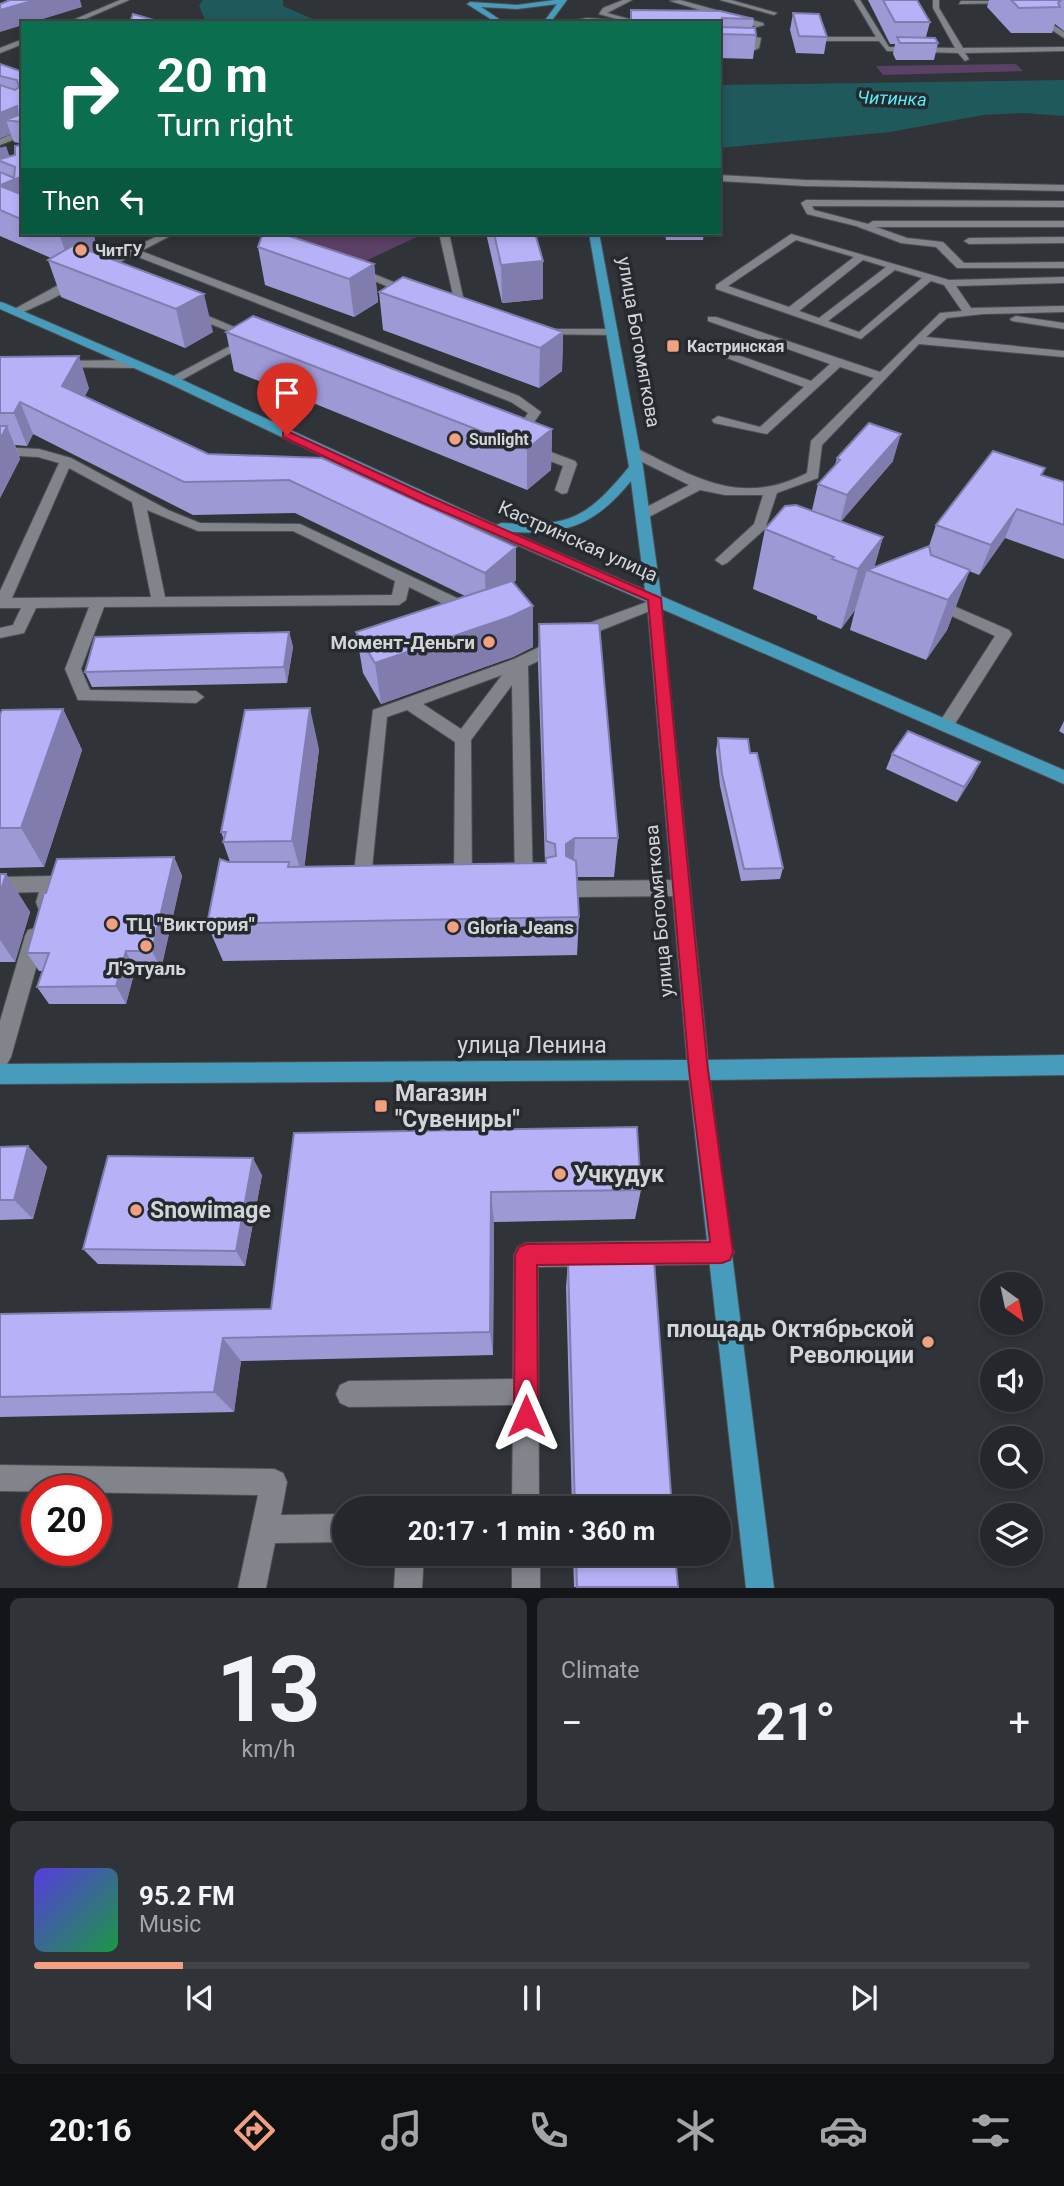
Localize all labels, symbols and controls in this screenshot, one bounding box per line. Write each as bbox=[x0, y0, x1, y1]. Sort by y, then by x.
text: 20 m bbox=[157, 47, 268, 104]
icon: right bbox=[42, 49, 133, 140]
water label: Читинка bbox=[857, 86, 927, 110]
text: Turn right bbox=[157, 106, 293, 144]
icon: left bbox=[114, 182, 152, 220]
text: Then bbox=[42, 186, 100, 216]
place label: ЧитГУ bbox=[95, 241, 142, 260]
marker: ЧитГУ bbox=[73, 242, 89, 258]
street label: улица Богомягкова bbox=[613, 255, 665, 429]
place label: Кастринская bbox=[687, 337, 784, 356]
marker: Кастринская bbox=[665, 338, 681, 354]
pin bbox=[257, 363, 317, 435]
icon: arrive bbox=[268, 374, 306, 412]
place label: Sunlight bbox=[469, 430, 529, 449]
marker: Sunlight bbox=[447, 431, 463, 447]
street label: Кастринская улица bbox=[495, 495, 661, 587]
place label: Момент-Деньги bbox=[331, 631, 475, 654]
marker: Момент-Деньги bbox=[481, 634, 497, 650]
street label: улица Богомягкова bbox=[640, 824, 678, 998]
place label: ТЦ "Виктория" bbox=[126, 913, 255, 936]
marker: ТЦ "Виктория" bbox=[104, 916, 120, 932]
place label: Gloria Jeans bbox=[467, 916, 574, 939]
marker: Gloria Jeans bbox=[445, 919, 461, 935]
marker: Л'Этуаль bbox=[138, 938, 154, 954]
place label: Л'Этуаль bbox=[106, 957, 186, 980]
street label: улица Ленина bbox=[457, 1032, 607, 1059]
place label: Магазин "Сувениры" bbox=[395, 1080, 520, 1133]
marker: Магазин "Сувениры" bbox=[373, 1098, 389, 1114]
place label: Учкудук bbox=[574, 1161, 664, 1188]
marker: Учкудук bbox=[552, 1166, 568, 1182]
place label: Snowimage bbox=[150, 1197, 271, 1224]
marker: Snowimage bbox=[128, 1202, 144, 1218]
north arrow bbox=[980, 1272, 1043, 1335]
map controls bbox=[980, 1272, 1043, 1566]
place label: площадь Октябрьской Революции bbox=[667, 1316, 914, 1369]
marker: площадь Октябрьской Революции bbox=[920, 1334, 936, 1350]
button: sound bbox=[980, 1349, 1043, 1412]
position arrow bbox=[489, 1379, 563, 1453]
button: search bbox=[980, 1426, 1043, 1489]
speed limit sign: 20 bbox=[21, 1475, 112, 1566]
button: layers bbox=[980, 1503, 1043, 1566]
text: 20:17 · 1 min · 360 m bbox=[408, 1516, 655, 1546]
text: 13 bbox=[216, 1637, 321, 1743]
text: Climate bbox=[561, 1657, 640, 1684]
text: 21° bbox=[756, 1692, 836, 1753]
text: − bbox=[561, 1701, 583, 1745]
text: + bbox=[1008, 1701, 1030, 1745]
text: km/h bbox=[242, 1736, 296, 1763]
text: 95.2 FM bbox=[139, 1881, 235, 1911]
text: Music bbox=[139, 1911, 201, 1938]
icon: previous bbox=[181, 1979, 219, 2017]
icon: pause bbox=[513, 1979, 551, 2017]
icon: next bbox=[845, 1979, 883, 2017]
icon: directions bbox=[230, 2106, 279, 2155]
icon: music bbox=[377, 2106, 426, 2155]
icon: phone bbox=[524, 2106, 573, 2155]
icon: climate bbox=[671, 2106, 720, 2155]
icon: car bbox=[819, 2106, 868, 2155]
icon: filters bbox=[966, 2106, 1015, 2155]
text: 20:16 bbox=[49, 2111, 132, 2149]

